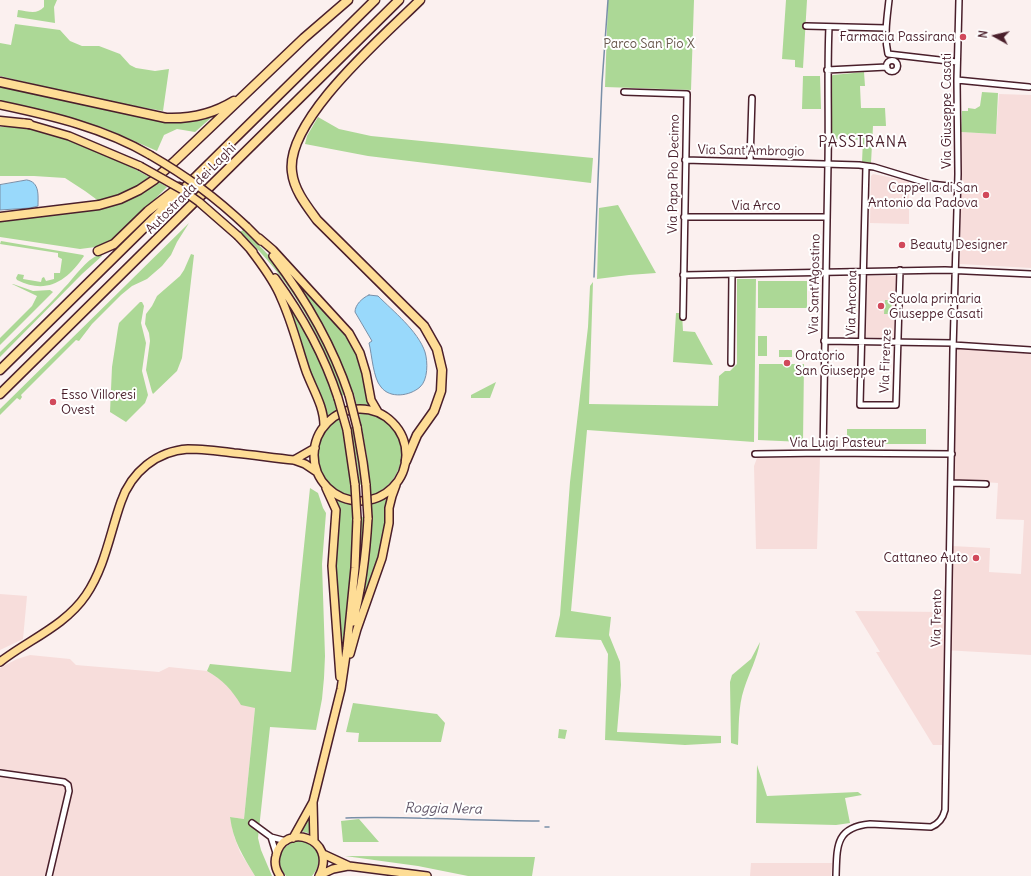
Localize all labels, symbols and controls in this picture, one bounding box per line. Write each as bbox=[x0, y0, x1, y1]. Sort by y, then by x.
north arrow bbox=[975, 16, 1015, 56]
place label: Farmacia Passirana bbox=[840, 29, 955, 45]
text: N bbox=[976, 30, 991, 39]
marker: Farmacia Passirana bbox=[958, 32, 968, 42]
park label: Parco San Pio X bbox=[603, 36, 695, 52]
street label: Via Giuseppe Casati bbox=[939, 53, 955, 169]
street label: Via Papa Pio Decimo bbox=[665, 114, 683, 234]
district label: PASSIRANA bbox=[818, 134, 908, 152]
street label: Autostrada dei Laghi bbox=[143, 141, 239, 237]
street label: Via Sant'Ambrogio bbox=[697, 142, 805, 160]
place label: Cappella di San Antonio da Padova bbox=[868, 180, 978, 211]
marker: Cappella di San Antonio da Padova bbox=[981, 190, 991, 200]
street label: Via Arco bbox=[732, 198, 780, 214]
street label: Via Sant'Agostino bbox=[806, 233, 824, 335]
place label: Beauty Designer bbox=[910, 237, 1007, 253]
marker: Beauty Designer bbox=[897, 240, 907, 250]
street label: Via Ancona bbox=[844, 270, 860, 336]
place label: Scuola primaria Giuseppe Casati bbox=[889, 291, 983, 322]
marker: Scuola primaria Giuseppe Casati bbox=[876, 301, 886, 311]
street label: Via Firenze bbox=[877, 329, 895, 393]
place label: Oratorio San Giuseppe bbox=[795, 348, 875, 379]
marker: Oratorio San Giuseppe bbox=[782, 358, 792, 368]
place label: Esso Villoresi Ovest bbox=[61, 387, 136, 418]
marker: Esso Villoresi Ovest bbox=[48, 397, 58, 407]
street label: Via Luigi Pasteur bbox=[789, 435, 887, 451]
place label: Cattaneo Auto bbox=[883, 550, 968, 566]
marker: Cattaneo Auto bbox=[971, 553, 981, 563]
street label: Via Trento bbox=[929, 589, 945, 647]
water label: Roggia Nera bbox=[404, 800, 482, 818]

